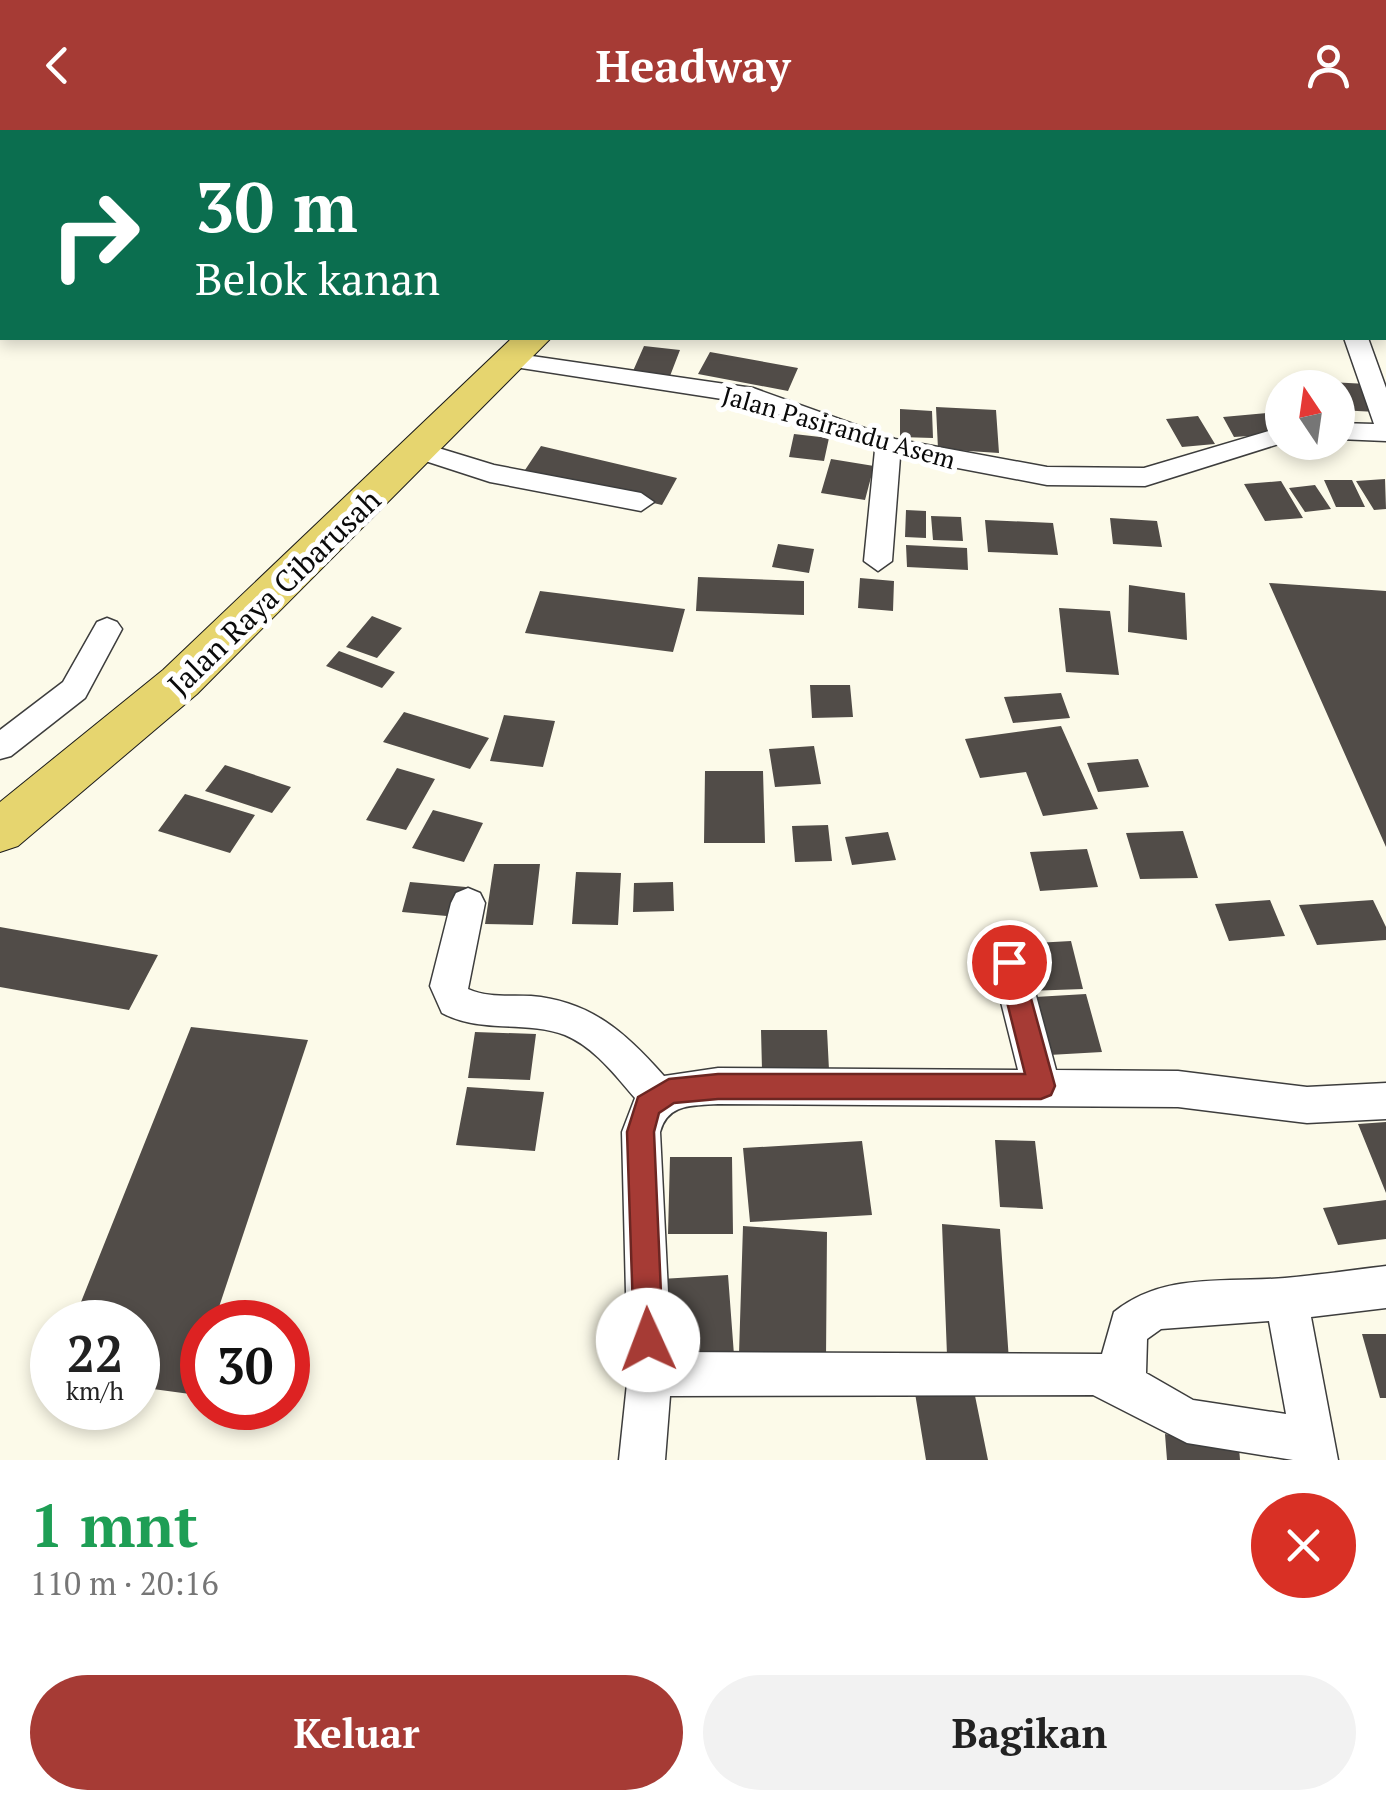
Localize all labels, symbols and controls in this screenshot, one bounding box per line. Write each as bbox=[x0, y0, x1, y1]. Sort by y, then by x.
text: Headway bbox=[596, 35, 790, 95]
icon: back bbox=[30, 38, 85, 93]
icon: person bbox=[1301, 38, 1356, 93]
text: 30 m bbox=[195, 159, 358, 252]
icon: right bbox=[30, 170, 160, 300]
text: Belok kanan bbox=[195, 248, 440, 308]
north arrow bbox=[1265, 370, 1355, 460]
map controls bbox=[1265, 370, 1355, 460]
street label: Jalan Pasirandu Asem bbox=[719, 378, 960, 476]
street label: Jalan Raya Cibarusah bbox=[159, 480, 389, 704]
pin bbox=[967, 920, 1052, 1005]
icon: arrive bbox=[982, 935, 1037, 990]
position arrow bbox=[596, 1288, 700, 1392]
speed limit sign: 30 bbox=[180, 1300, 310, 1430]
text: 22 bbox=[67, 1320, 123, 1386]
text: km/h bbox=[66, 1374, 124, 1407]
text: 1 mnt bbox=[30, 1485, 198, 1564]
button: close bbox=[1251, 1493, 1356, 1598]
text: 110 m · 20:16 bbox=[30, 1562, 218, 1604]
button: Keluar bbox=[30, 1675, 683, 1790]
button: Bagikan bbox=[703, 1675, 1356, 1790]

